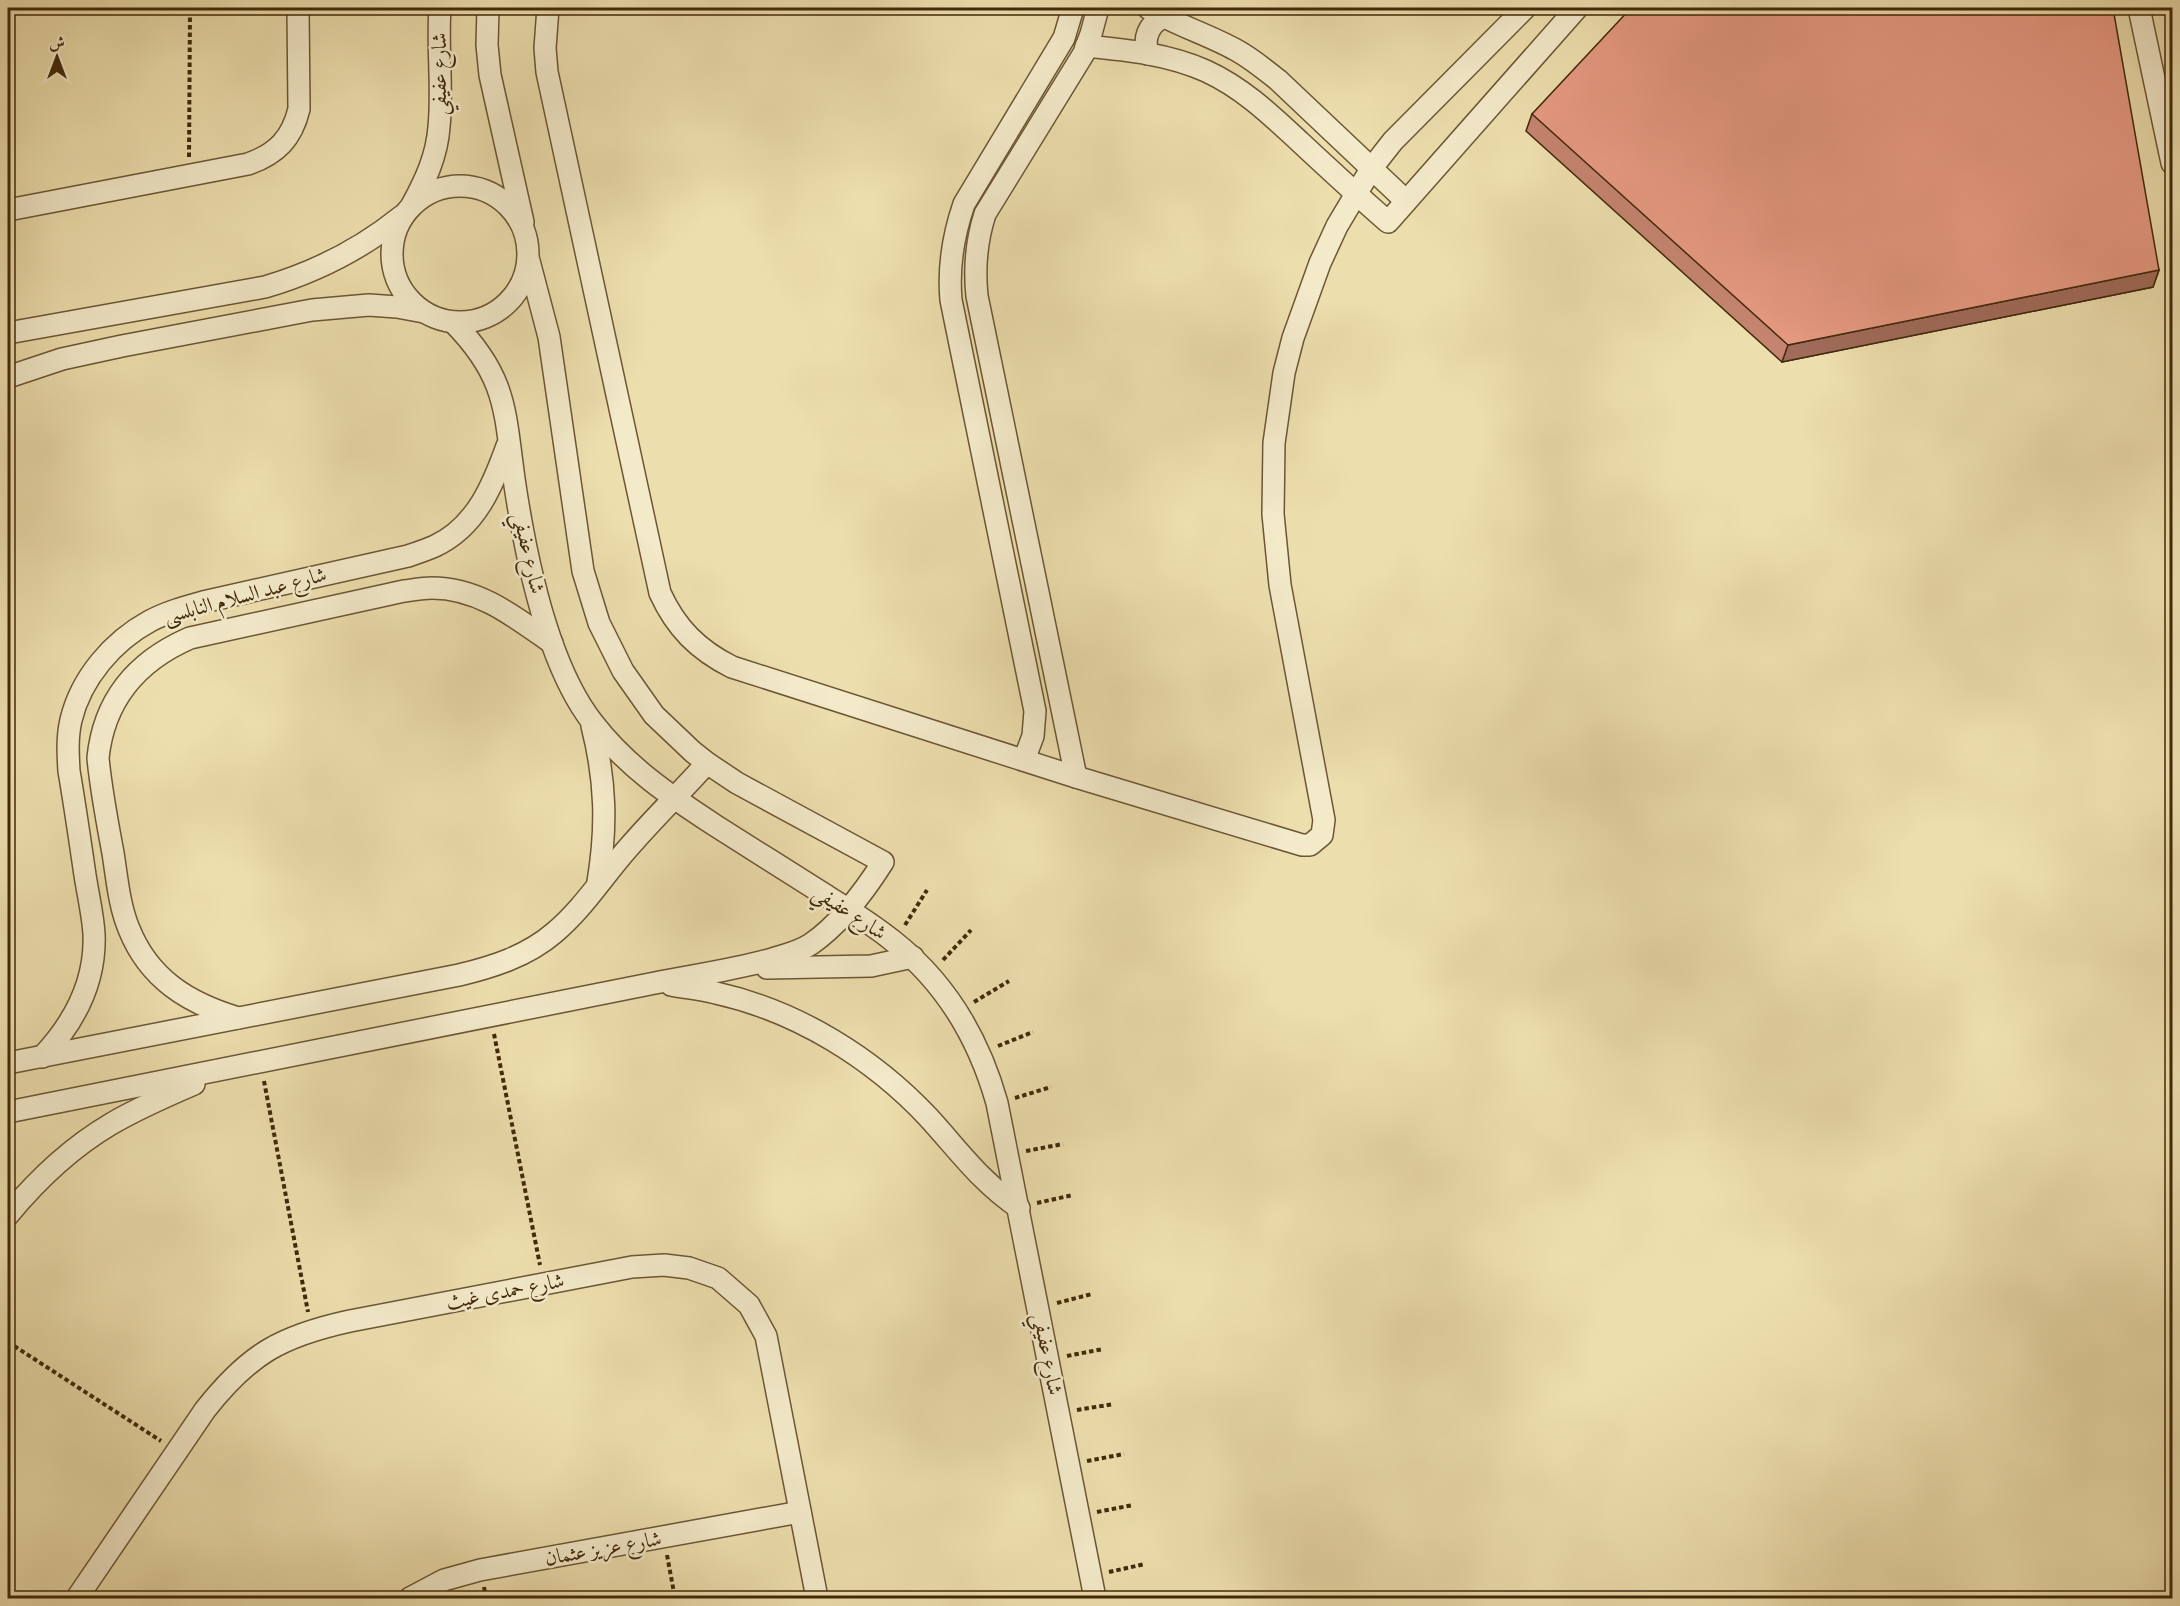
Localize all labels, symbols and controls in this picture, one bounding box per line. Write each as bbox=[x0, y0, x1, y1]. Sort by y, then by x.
north arrow bbox=[27, 27, 87, 87]
text: ش bbox=[49, 32, 65, 53]
street label: شارع عفيفي bbox=[425, 33, 459, 115]
street label: شارع عفيفي bbox=[500, 510, 552, 598]
street label: شارع عبد السلام النابلسى bbox=[160, 560, 331, 634]
street label: شارع عفيفي bbox=[804, 878, 892, 951]
street label: شارع حمدى غيث bbox=[444, 1266, 567, 1320]
street label: شارع عفيفي bbox=[1020, 1311, 1070, 1398]
street label: شارع عزيز عثمان bbox=[542, 1524, 664, 1576]

